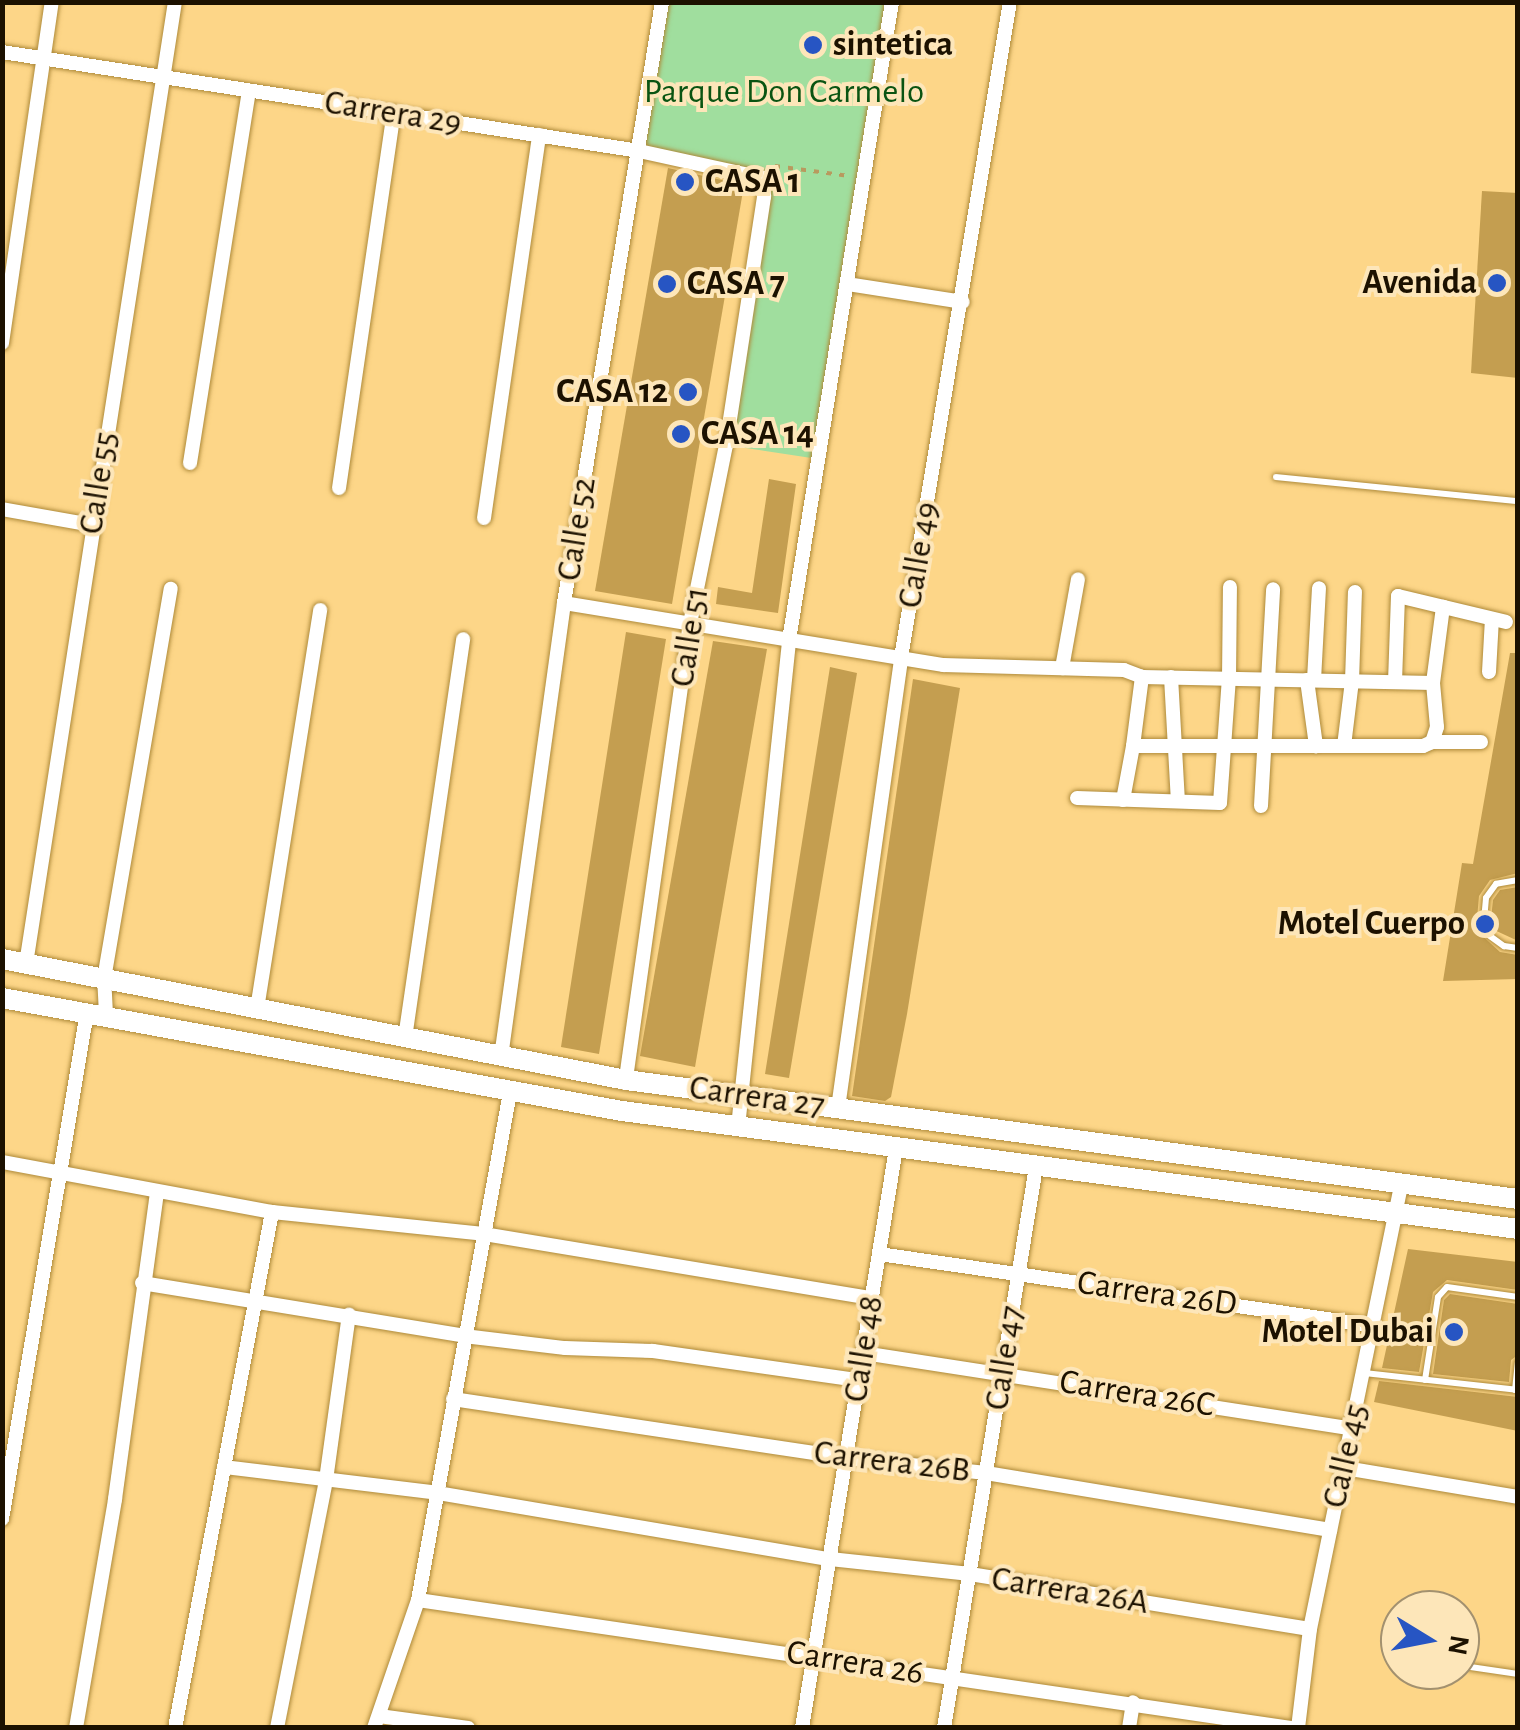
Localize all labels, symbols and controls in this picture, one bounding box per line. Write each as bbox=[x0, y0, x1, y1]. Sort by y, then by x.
place label: sintetica bbox=[833, 24, 953, 66]
marker: sintetica bbox=[802, 34, 824, 56]
park label: Parque Don Carmelo bbox=[644, 71, 924, 113]
street label: Carrera 29 bbox=[322, 81, 464, 145]
place label: CASA 1 bbox=[705, 161, 800, 203]
marker: CASA 1 bbox=[674, 171, 696, 193]
place label: Avenida bbox=[1362, 262, 1477, 304]
place label: CASA 7 bbox=[687, 263, 785, 305]
marker: Avenida bbox=[1486, 272, 1508, 294]
marker: CASA 7 bbox=[656, 273, 678, 295]
place label: CASA 12 bbox=[556, 371, 668, 413]
marker: CASA 12 bbox=[677, 381, 699, 403]
place label: CASA 14 bbox=[701, 413, 814, 455]
marker: CASA 14 bbox=[670, 423, 692, 445]
street label: Calle 55 bbox=[70, 429, 128, 537]
street label: Calle 52 bbox=[548, 474, 606, 584]
street label: Calle 49 bbox=[889, 499, 949, 611]
street label: Calle 51 bbox=[661, 584, 719, 690]
place label: Motel Cuerpo bbox=[1278, 903, 1465, 945]
marker: Motel Cuerpo bbox=[1474, 913, 1496, 935]
street label: Carrera 27 bbox=[687, 1067, 827, 1127]
street label: Carrera 26D bbox=[1075, 1262, 1239, 1326]
street label: Calle 48 bbox=[835, 1293, 893, 1405]
street label: Calle 47 bbox=[976, 1303, 1034, 1413]
place label: Motel Dubai bbox=[1261, 1311, 1434, 1353]
marker: Motel Dubai bbox=[1443, 1321, 1465, 1343]
street label: Carrera 26C bbox=[1057, 1361, 1217, 1427]
street label: Calle 45 bbox=[1314, 1400, 1378, 1512]
street label: Carrera 26B bbox=[812, 1432, 972, 1492]
street label: Carrera 26A bbox=[989, 1558, 1151, 1624]
north arrow bbox=[1380, 1590, 1480, 1690]
street label: Carrera 26 bbox=[784, 1631, 926, 1695]
text: N bbox=[1442, 1633, 1473, 1657]

